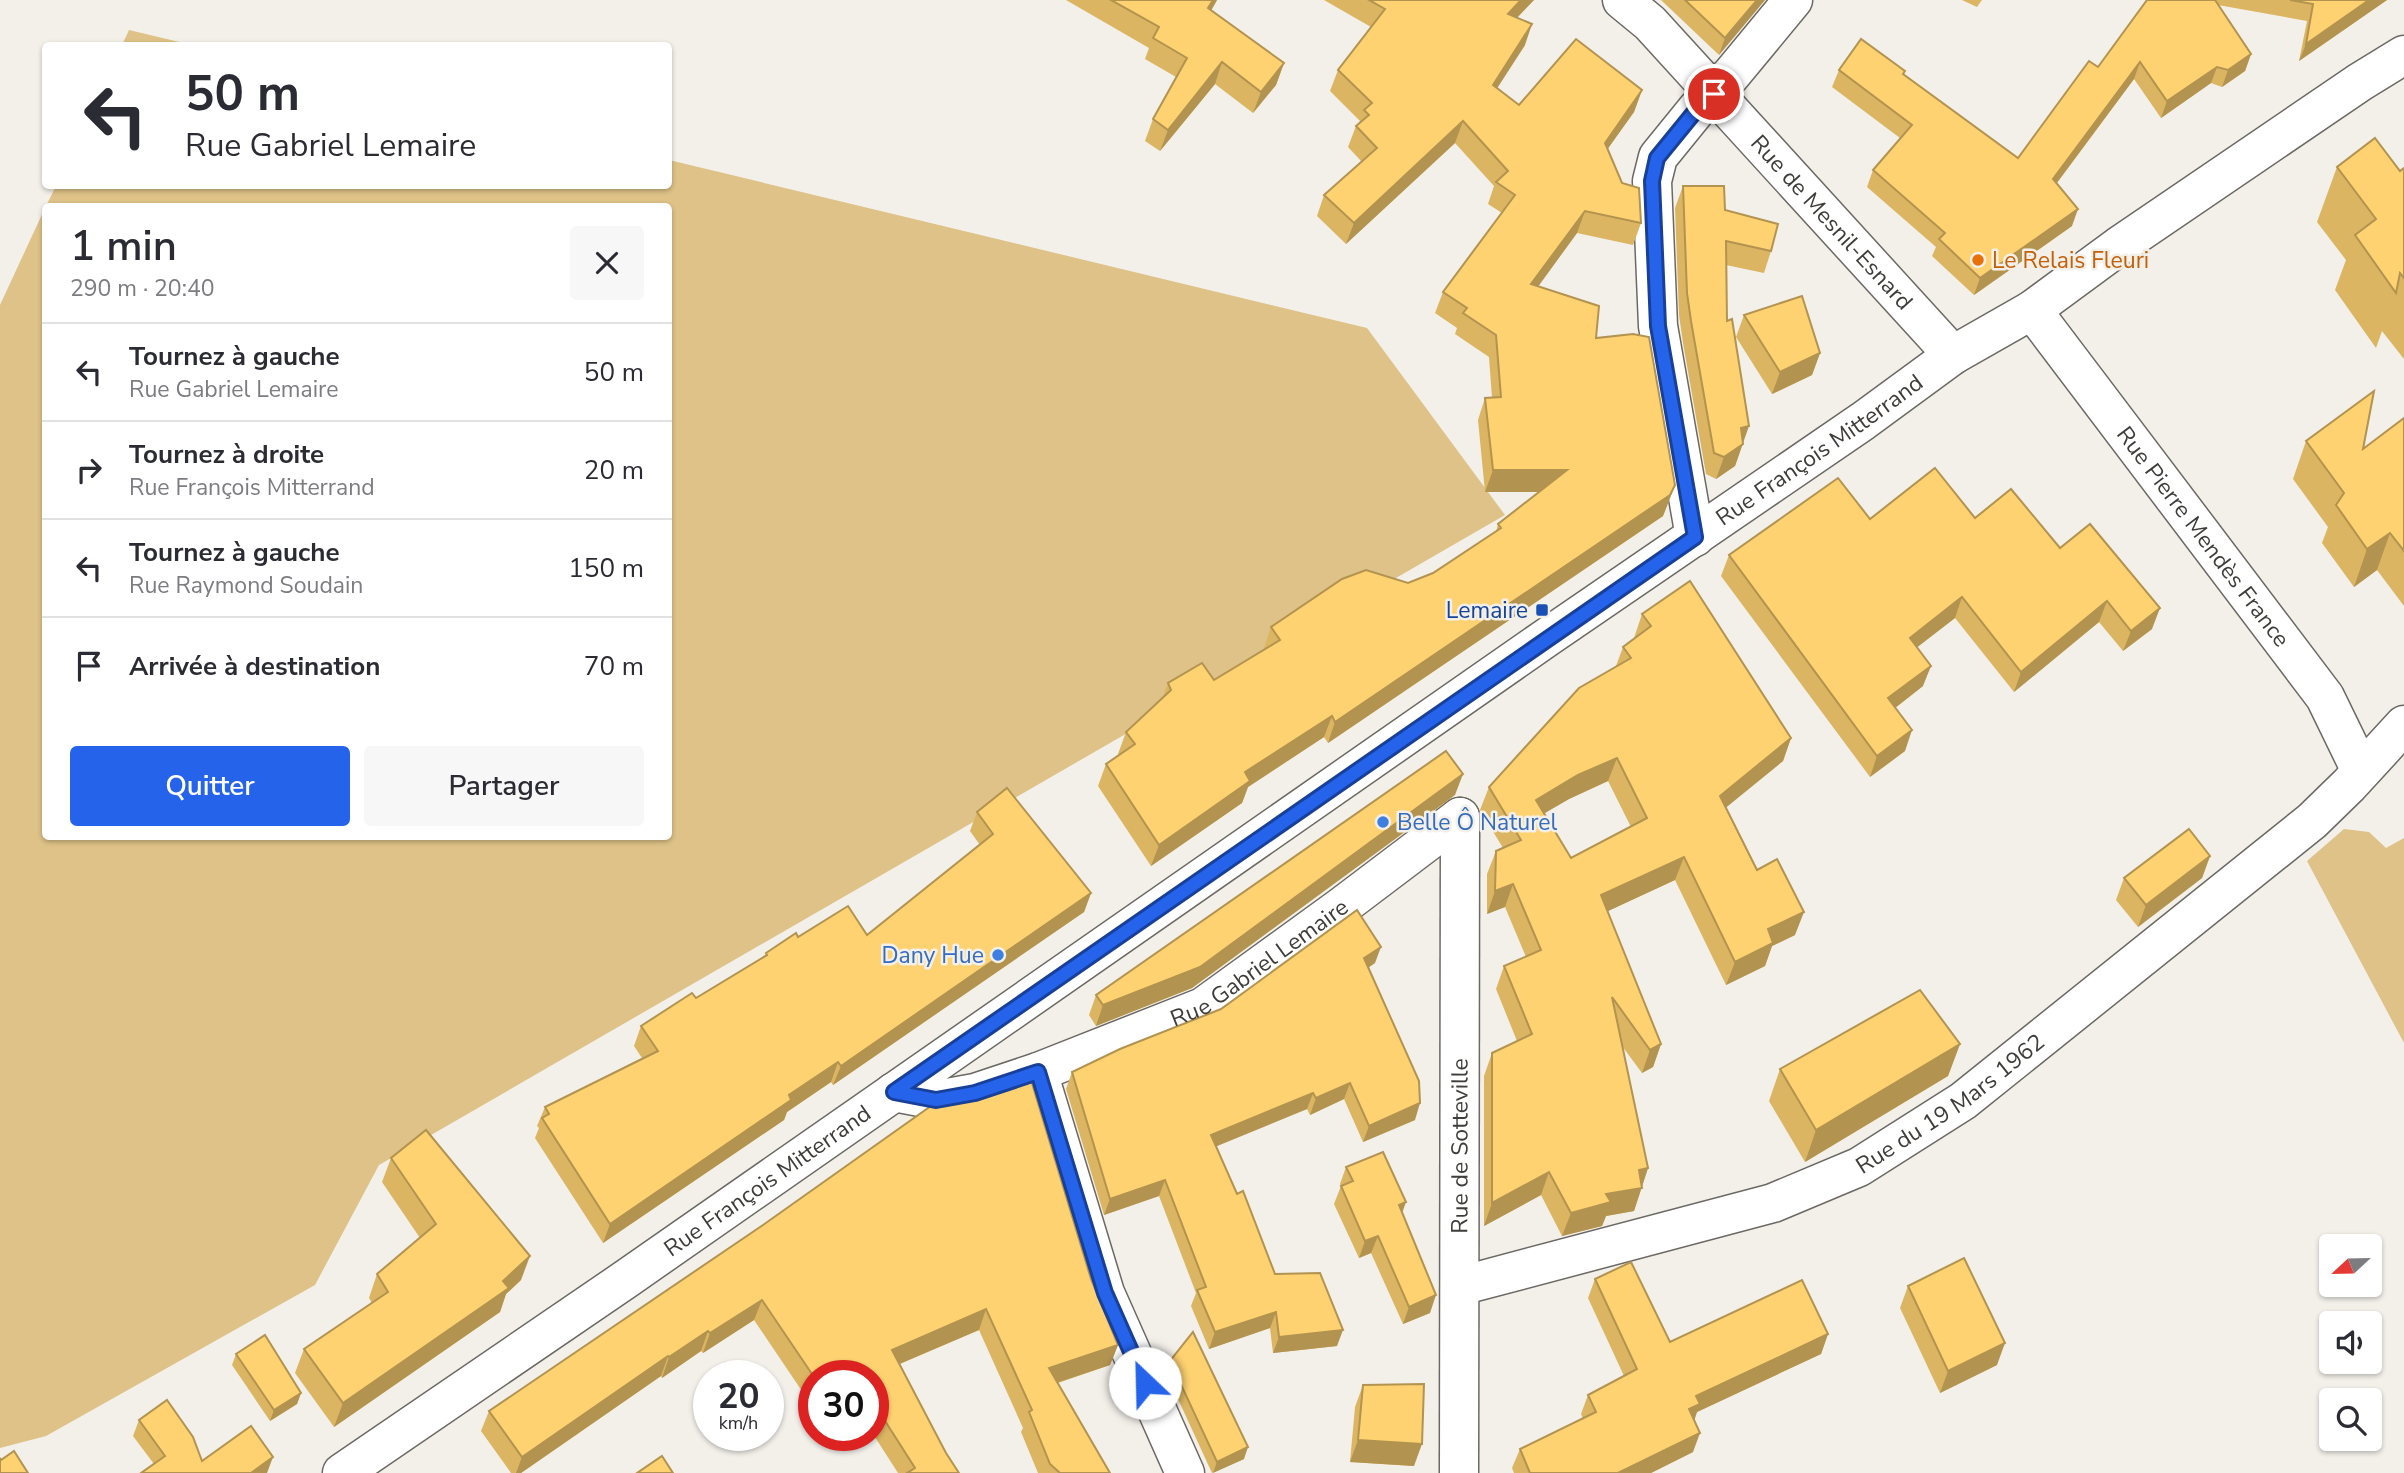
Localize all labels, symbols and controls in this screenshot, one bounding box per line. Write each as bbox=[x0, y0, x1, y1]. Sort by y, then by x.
text: 50 m bbox=[185, 60, 300, 127]
pin bbox=[1684, 64, 1744, 124]
icon: left bbox=[70, 70, 161, 161]
icon: arrive bbox=[1695, 75, 1733, 113]
text: Rue Gabriel Lemaire bbox=[185, 124, 476, 167]
street label: Rue de Mesnil-Esnard bbox=[1744, 128, 1919, 317]
text: 1 min bbox=[70, 218, 177, 275]
button: close bbox=[570, 226, 644, 300]
place label: Le Relais Fleuri bbox=[1992, 245, 2149, 276]
marker: Le Relais Fleuri bbox=[1970, 252, 1986, 268]
text: 290 m · 20:40 bbox=[70, 273, 215, 304]
text: Tournez à gauche bbox=[129, 339, 340, 374]
icon: left bbox=[70, 353, 108, 391]
text: 50 m bbox=[584, 355, 644, 390]
street label: Rue François Mitterrand bbox=[1710, 367, 1929, 533]
text: Rue Gabriel Lemaire bbox=[129, 374, 338, 405]
street label: Rue Pierre Mendès France bbox=[2109, 420, 2297, 653]
text: Tournez à droite bbox=[129, 437, 324, 472]
icon: right bbox=[70, 451, 108, 489]
text: 20 m bbox=[584, 453, 644, 488]
text: Rue François Mitterrand bbox=[129, 472, 375, 503]
text: Tournez à gauche bbox=[129, 535, 340, 570]
icon: left bbox=[70, 549, 108, 587]
text: 150 m bbox=[568, 551, 644, 586]
text: Rue Raymond Soudain bbox=[129, 570, 363, 601]
place label: Lemaire bbox=[1446, 595, 1528, 626]
marker: Lemaire bbox=[1534, 602, 1550, 618]
icon: arrive bbox=[70, 647, 108, 685]
text: Arrivée à destination bbox=[129, 649, 380, 684]
text: 70 m bbox=[584, 649, 644, 684]
button: Quitter bbox=[70, 746, 350, 826]
button: Partager bbox=[364, 746, 644, 826]
place label: Belle Ô Naturel bbox=[1397, 807, 1557, 838]
marker: Belle Ô Naturel bbox=[1375, 814, 1391, 830]
street label: Rue Gabriel Lemaire bbox=[1166, 892, 1355, 1034]
place label: Dany Hue bbox=[881, 940, 984, 971]
marker: Dany Hue bbox=[990, 947, 1006, 963]
street label: Rue du 19 Mars 1962 bbox=[1850, 1027, 2051, 1181]
street label: Rue de Sotteville bbox=[1444, 1058, 1476, 1234]
street label: Rue François Mitterrand bbox=[658, 1098, 877, 1264]
north arrow bbox=[2319, 1234, 2382, 1297]
map controls bbox=[2319, 1234, 2382, 1451]
button: sound bbox=[2319, 1311, 2382, 1374]
position arrow bbox=[1108, 1346, 1182, 1420]
speed limit sign: 30 bbox=[798, 1360, 889, 1451]
text: 20 bbox=[717, 1373, 760, 1420]
button: search bbox=[2319, 1388, 2382, 1451]
text: km/h bbox=[719, 1411, 758, 1435]

